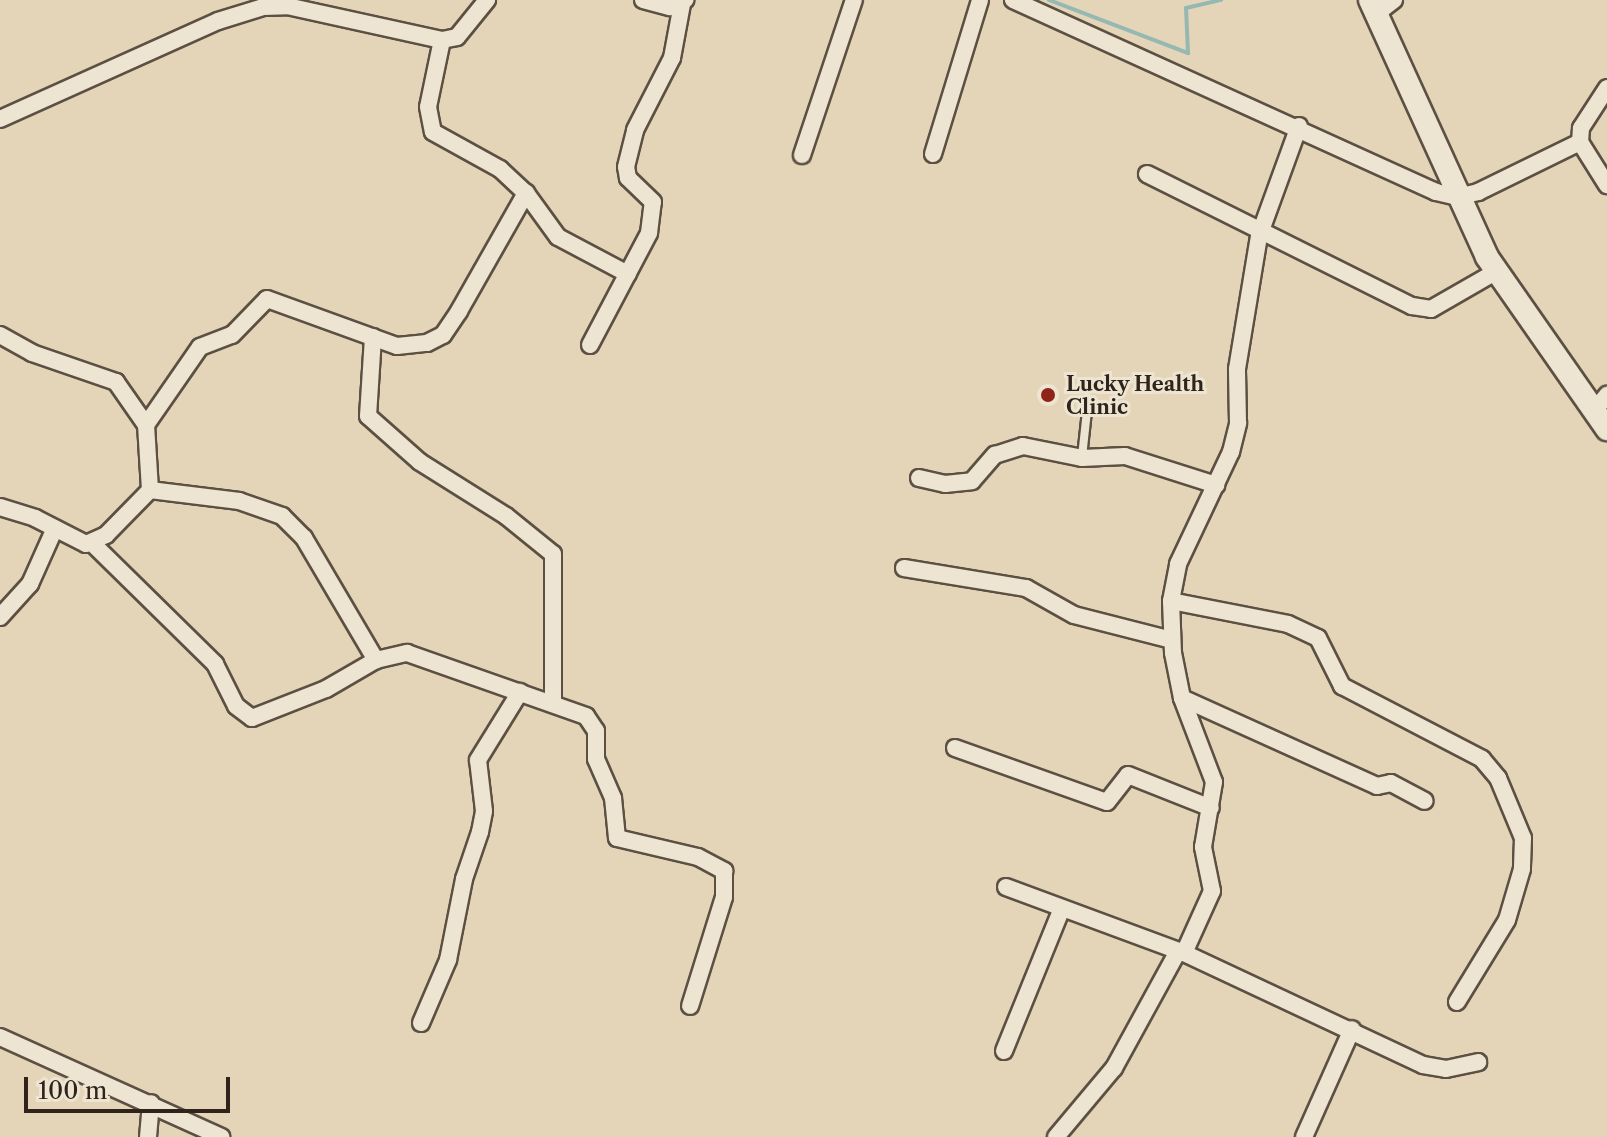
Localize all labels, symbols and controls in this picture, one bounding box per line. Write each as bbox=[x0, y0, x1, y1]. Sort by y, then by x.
place label: Lucky Health Clinic bbox=[1066, 372, 1205, 419]
marker: Lucky Health Clinic bbox=[1037, 384, 1059, 406]
scale bar bbox=[28, 1061, 234, 1111]
text: 100 m bbox=[38, 1076, 107, 1105]

